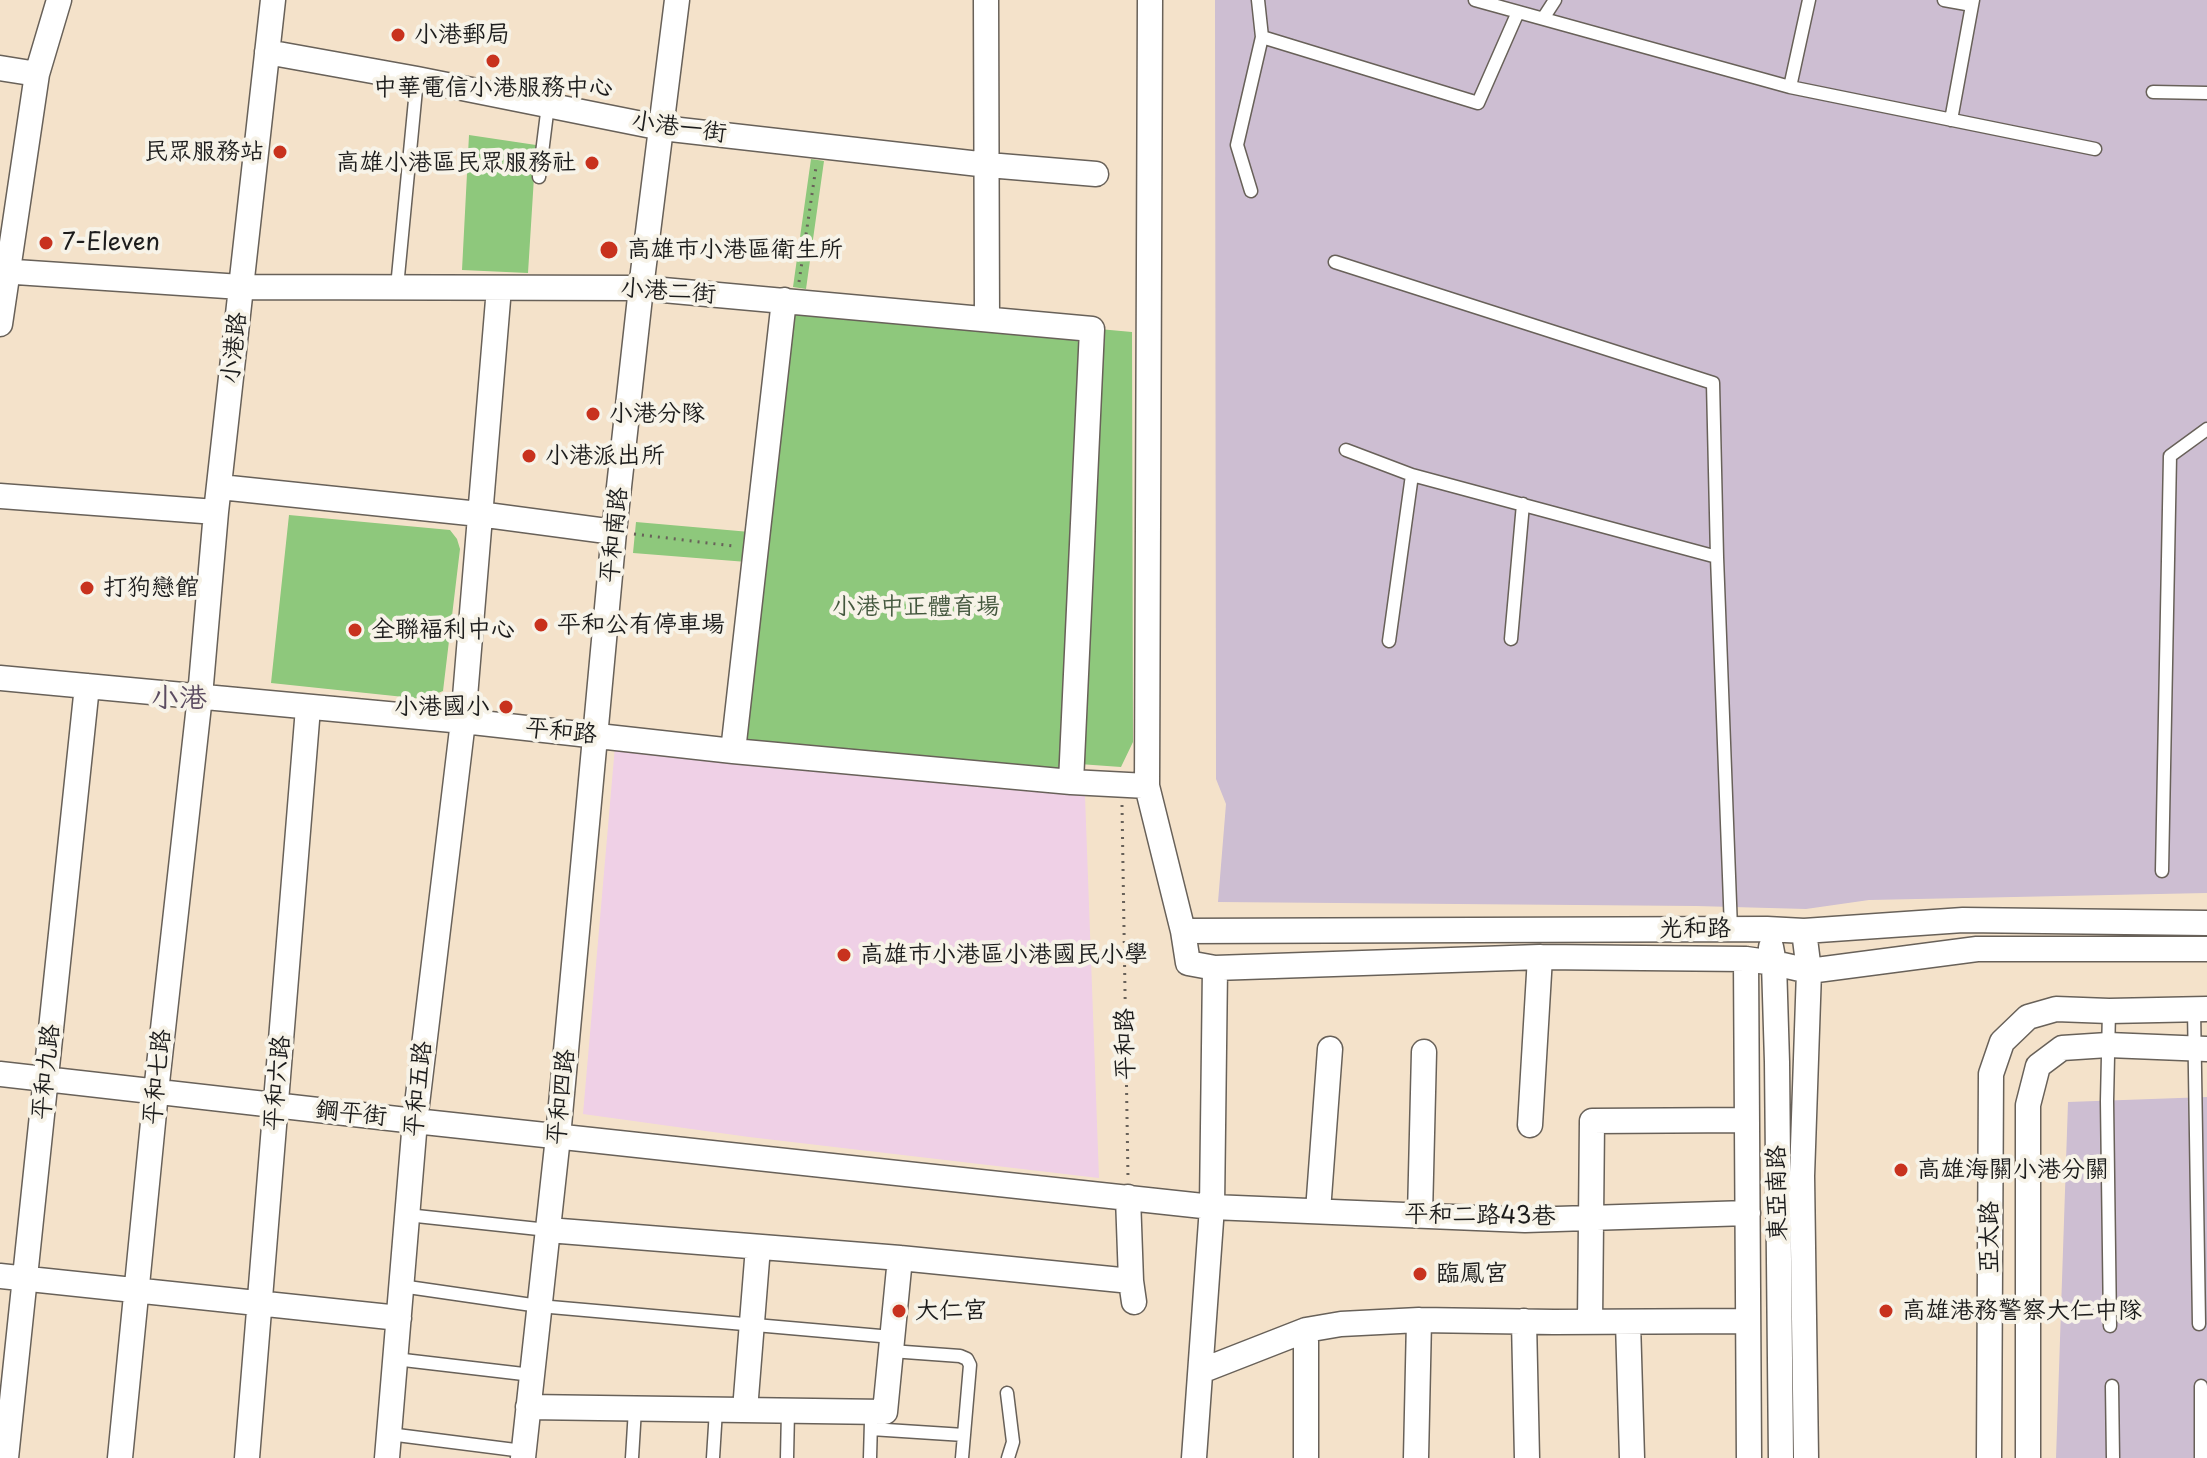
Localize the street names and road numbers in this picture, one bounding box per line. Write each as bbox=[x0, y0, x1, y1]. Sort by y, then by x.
street label: 小港一街 bbox=[629, 107, 729, 149]
street label: 小港二街 bbox=[619, 274, 717, 310]
street label: 小港路 bbox=[217, 311, 253, 385]
street label: 平和南路 bbox=[596, 486, 634, 584]
street label: 平和路 bbox=[524, 714, 598, 750]
street label: 光和路 bbox=[1659, 915, 1731, 943]
street label: 平和路 bbox=[1111, 1008, 1141, 1080]
street label: 平和九路 bbox=[28, 1023, 66, 1121]
street label: 平和七路 bbox=[139, 1028, 177, 1126]
street label: 平和六路 bbox=[259, 1034, 297, 1132]
street label: 平和五路 bbox=[400, 1040, 438, 1138]
street label: 平和四路 bbox=[543, 1048, 581, 1146]
street label: 鋼平街 bbox=[314, 1096, 388, 1132]
street label: 東亞南路 bbox=[1763, 1145, 1793, 1241]
street label: 平和二路43巷 bbox=[1404, 1200, 1556, 1232]
street label: 亞太路 bbox=[1976, 1201, 2004, 1273]

